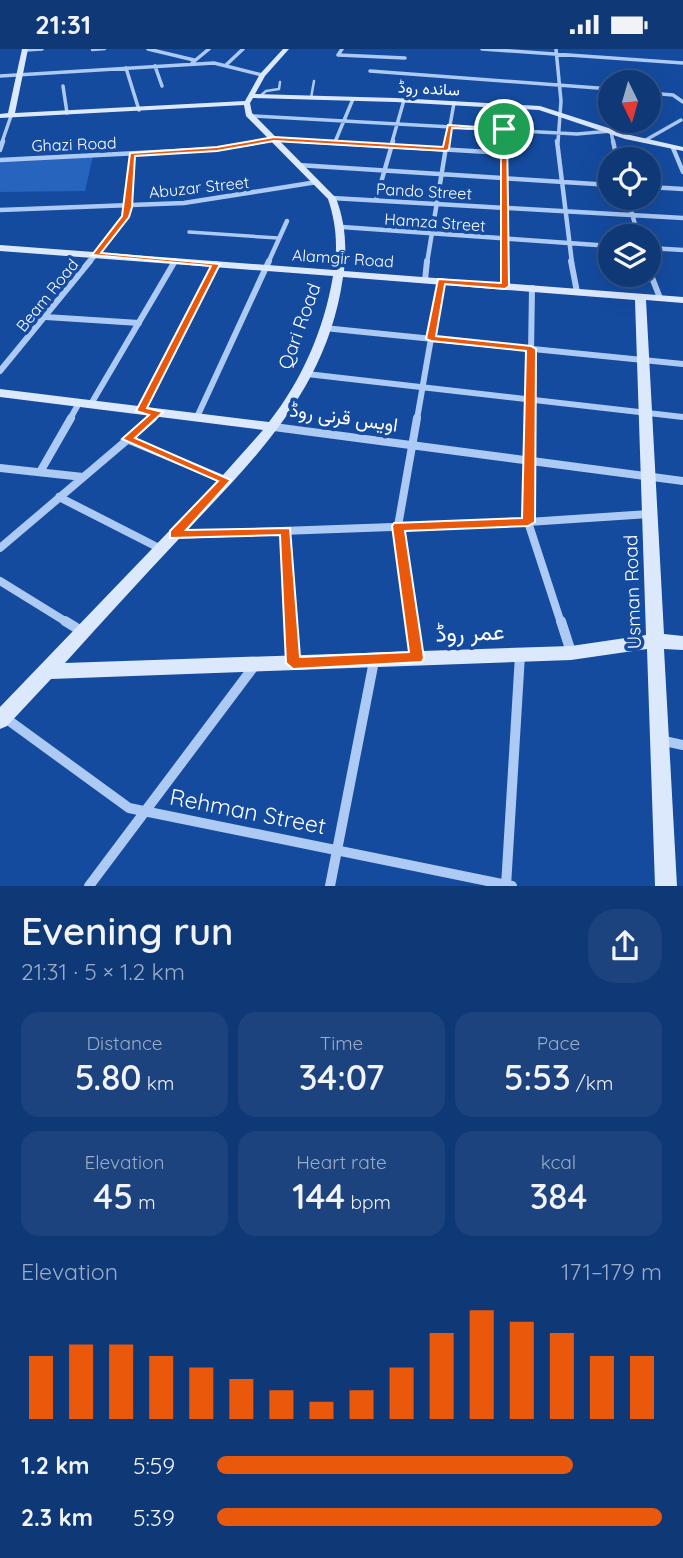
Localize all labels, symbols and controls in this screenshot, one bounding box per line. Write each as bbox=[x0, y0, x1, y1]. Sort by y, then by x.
text: 21:31 bbox=[35, 8, 91, 41]
north arrow bbox=[598, 70, 662, 133]
map controls bbox=[598, 70, 661, 287]
street label: ساندہ روڈ bbox=[398, 76, 460, 101]
pin bbox=[474, 99, 534, 159]
icon: arrive bbox=[485, 110, 523, 148]
street label: Ghazi Road bbox=[31, 133, 117, 155]
button: locate bbox=[598, 147, 661, 210]
street label: Abuzar Street bbox=[148, 172, 250, 202]
street label: Pando Street bbox=[376, 179, 472, 203]
street label: Hamza Street bbox=[384, 208, 486, 236]
button: layers bbox=[598, 224, 661, 287]
street label: Alamgir Road bbox=[291, 244, 395, 272]
street label: Beam Road bbox=[12, 255, 82, 335]
street label: Qari Road bbox=[272, 280, 326, 372]
street label: اویس قرنی روڈ bbox=[288, 398, 400, 436]
street label: Usman Road bbox=[618, 534, 646, 650]
street label: عمر روڈ bbox=[435, 616, 505, 649]
street label: Rehman Street bbox=[167, 782, 329, 840]
text: Evening run bbox=[21, 907, 234, 955]
button: share bbox=[588, 909, 662, 983]
text: 21:31 · 5 × 1.2 km bbox=[21, 957, 185, 986]
text: Distance bbox=[86, 1031, 163, 1055]
text: Time bbox=[320, 1031, 363, 1055]
text: Pace bbox=[537, 1031, 580, 1055]
text: 5.80 bbox=[75, 1055, 142, 1099]
text: 34:07 bbox=[299, 1055, 384, 1099]
text: 5:53 bbox=[504, 1055, 571, 1099]
text: km bbox=[142, 1071, 174, 1095]
text: /km bbox=[571, 1071, 613, 1095]
text: Elevation bbox=[84, 1150, 165, 1174]
text: Heart rate bbox=[296, 1150, 387, 1174]
text: kcal bbox=[541, 1150, 576, 1174]
text: 45 bbox=[93, 1174, 133, 1218]
text: 144 bbox=[292, 1174, 345, 1218]
text: 384 bbox=[530, 1174, 587, 1218]
text: m bbox=[133, 1190, 156, 1214]
text: bpm bbox=[345, 1190, 391, 1214]
text: Elevation bbox=[21, 1257, 118, 1286]
text: 171–179 m bbox=[561, 1257, 662, 1286]
text: 1.2 km bbox=[21, 1451, 90, 1480]
text: 5:59 bbox=[133, 1451, 175, 1480]
text: 2.3 km bbox=[21, 1503, 93, 1532]
text: 5:39 bbox=[133, 1503, 175, 1532]

